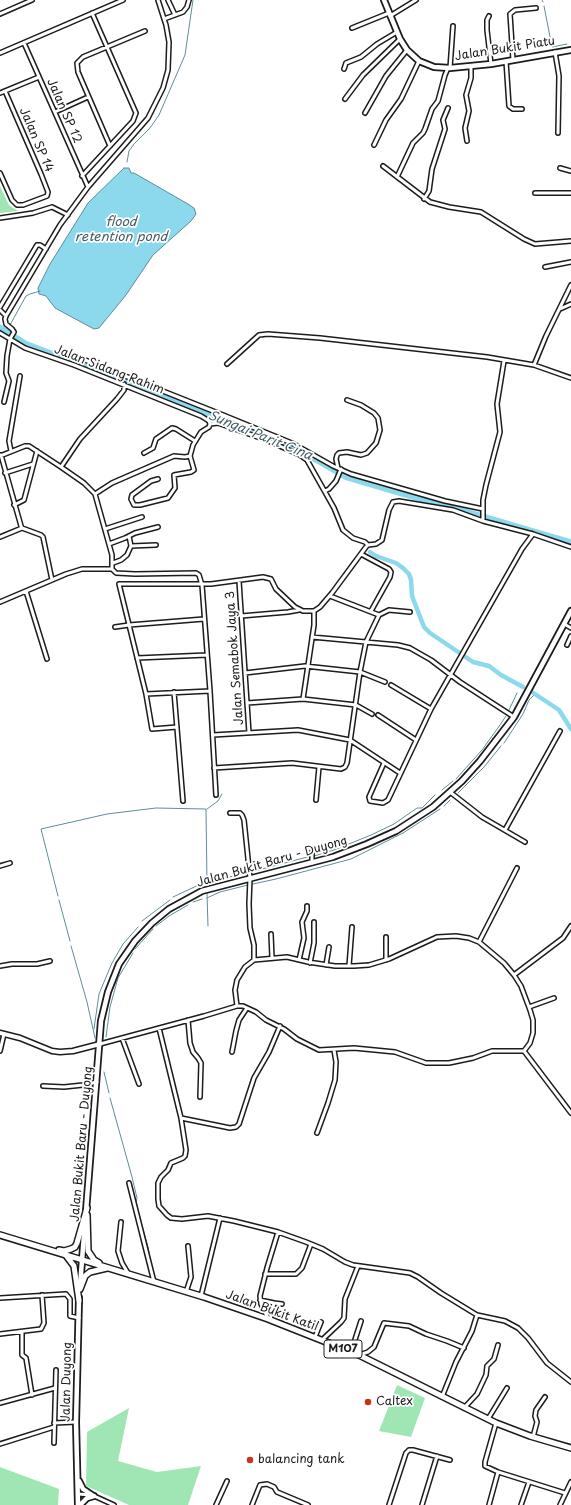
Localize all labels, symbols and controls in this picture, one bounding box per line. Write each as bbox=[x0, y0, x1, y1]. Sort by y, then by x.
street label: Jalan Bukit Piatu bbox=[454, 34, 556, 64]
street label: Jalan SP 12 bbox=[43, 77, 85, 145]
street label: Jalan SP 14 bbox=[16, 106, 56, 174]
water label: flood retention pond bbox=[75, 214, 167, 245]
street label: Jalan Sidang Rahim bbox=[52, 342, 166, 398]
water label: Sungai Parit Cina bbox=[206, 408, 314, 464]
street label: Jalan Semabok Jaya 3 bbox=[223, 591, 247, 725]
street label: Jalan Bukit Baru - Duyong bbox=[195, 834, 349, 890]
street label: Jalan Bukit Baru - Duyong bbox=[68, 1066, 96, 1222]
street label: Jalan Bukit Katil bbox=[224, 1288, 320, 1334]
road number: M107 bbox=[324, 1340, 362, 1358]
street label: Jalan Duyong bbox=[59, 1342, 75, 1422]
place label: Caltex bbox=[376, 1395, 413, 1409]
marker: Caltex bbox=[363, 1397, 373, 1407]
place label: balancing tank bbox=[258, 1453, 344, 1467]
marker: balancing tank bbox=[245, 1455, 255, 1465]

